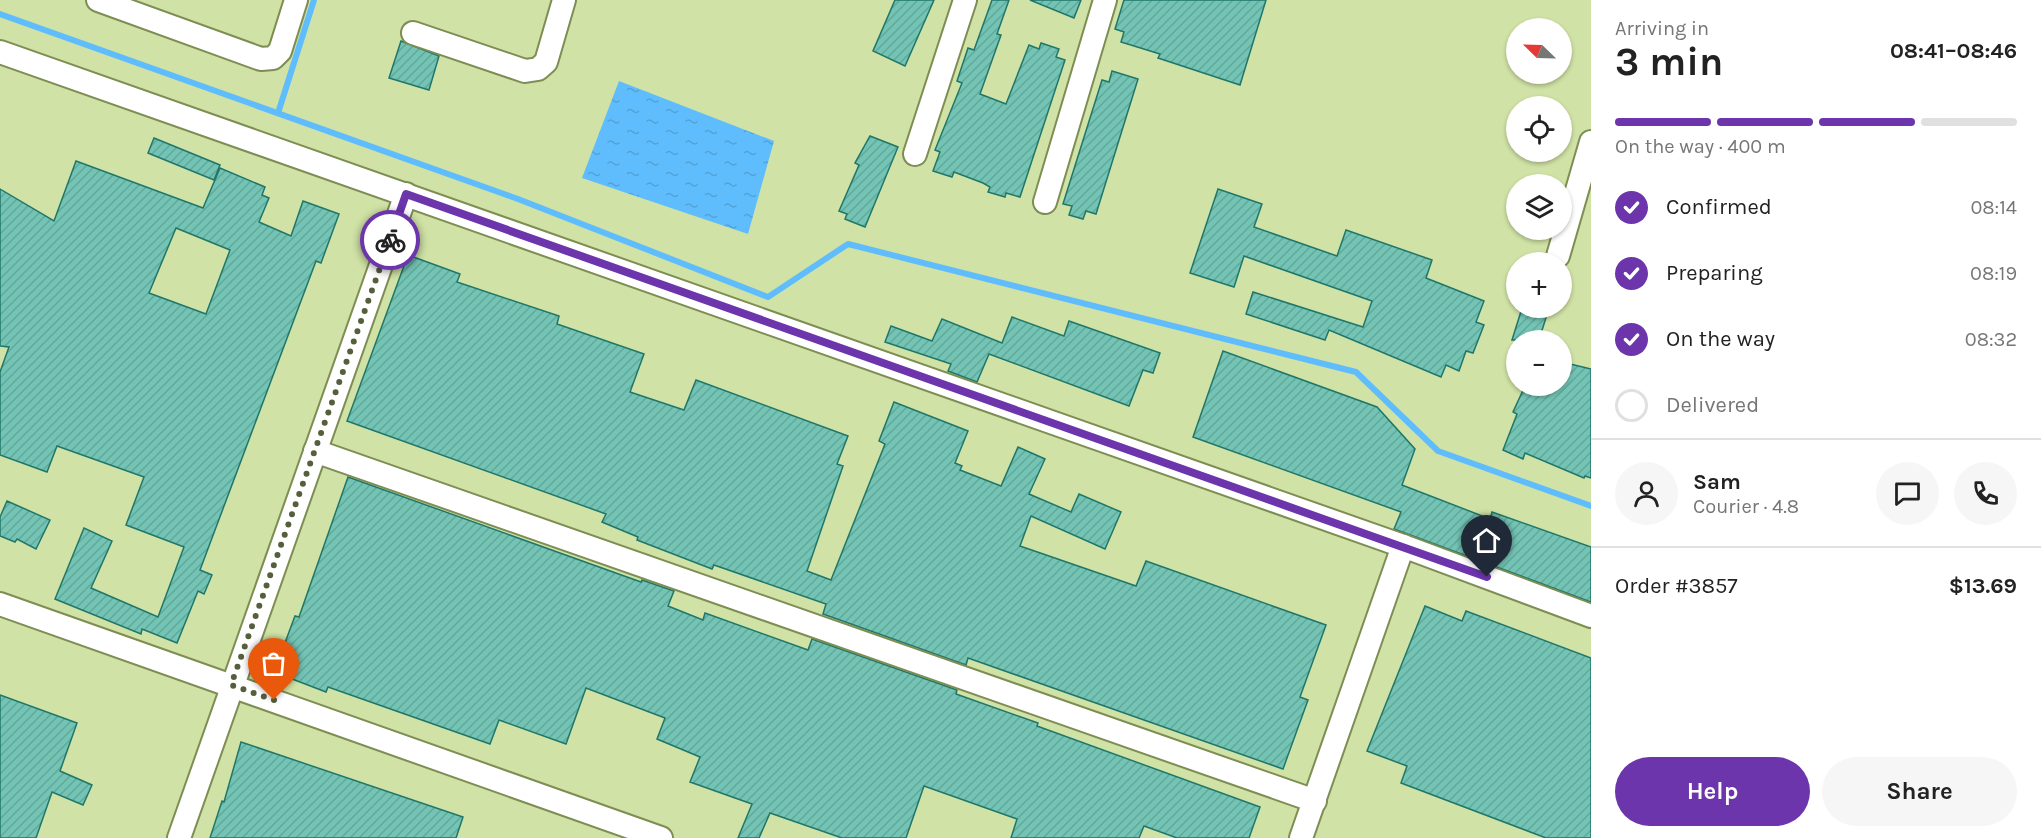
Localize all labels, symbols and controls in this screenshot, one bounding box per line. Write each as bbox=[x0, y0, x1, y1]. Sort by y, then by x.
text: Arriving in bbox=[1615, 17, 1709, 40]
north arrow bbox=[1506, 18, 1572, 84]
map controls bbox=[1506, 18, 1572, 396]
text: 08:41–08:46 bbox=[1890, 38, 2017, 64]
text: 3 min bbox=[1615, 39, 1723, 85]
button: locate bbox=[1506, 96, 1572, 162]
text: On the way · 400 m bbox=[1615, 135, 1786, 158]
button: layers bbox=[1506, 174, 1572, 240]
icon: check bbox=[1615, 191, 1648, 224]
text: Confirmed bbox=[1666, 194, 1772, 220]
text: 08:14 bbox=[1970, 196, 2017, 219]
courier bbox=[360, 210, 420, 270]
icon: bike bbox=[374, 224, 407, 257]
button: + bbox=[1506, 252, 1572, 318]
icon: check bbox=[1615, 257, 1648, 290]
text: Preparing bbox=[1666, 260, 1763, 286]
text: 08:19 bbox=[1970, 262, 2017, 285]
icon: check bbox=[1615, 323, 1648, 356]
text: On the way bbox=[1666, 326, 1775, 352]
text: 08:32 bbox=[1965, 328, 2017, 351]
button: − bbox=[1506, 330, 1572, 396]
text: Delivered bbox=[1666, 392, 1759, 418]
button: person bbox=[1615, 462, 1678, 525]
button: chat bbox=[1876, 462, 1939, 525]
button: phone bbox=[1954, 462, 2017, 525]
text: Sam bbox=[1693, 469, 1741, 495]
text: Courier · 4.8 bbox=[1693, 495, 1799, 518]
pin bbox=[1461, 515, 1512, 577]
icon: home bbox=[1470, 524, 1503, 557]
text: Order #3857 bbox=[1615, 573, 1738, 599]
text: $13.69 bbox=[1949, 573, 2017, 599]
pin bbox=[248, 638, 299, 700]
icon: bag bbox=[257, 647, 290, 680]
button: Help bbox=[1615, 757, 1810, 826]
button: Share bbox=[1822, 757, 2017, 826]

